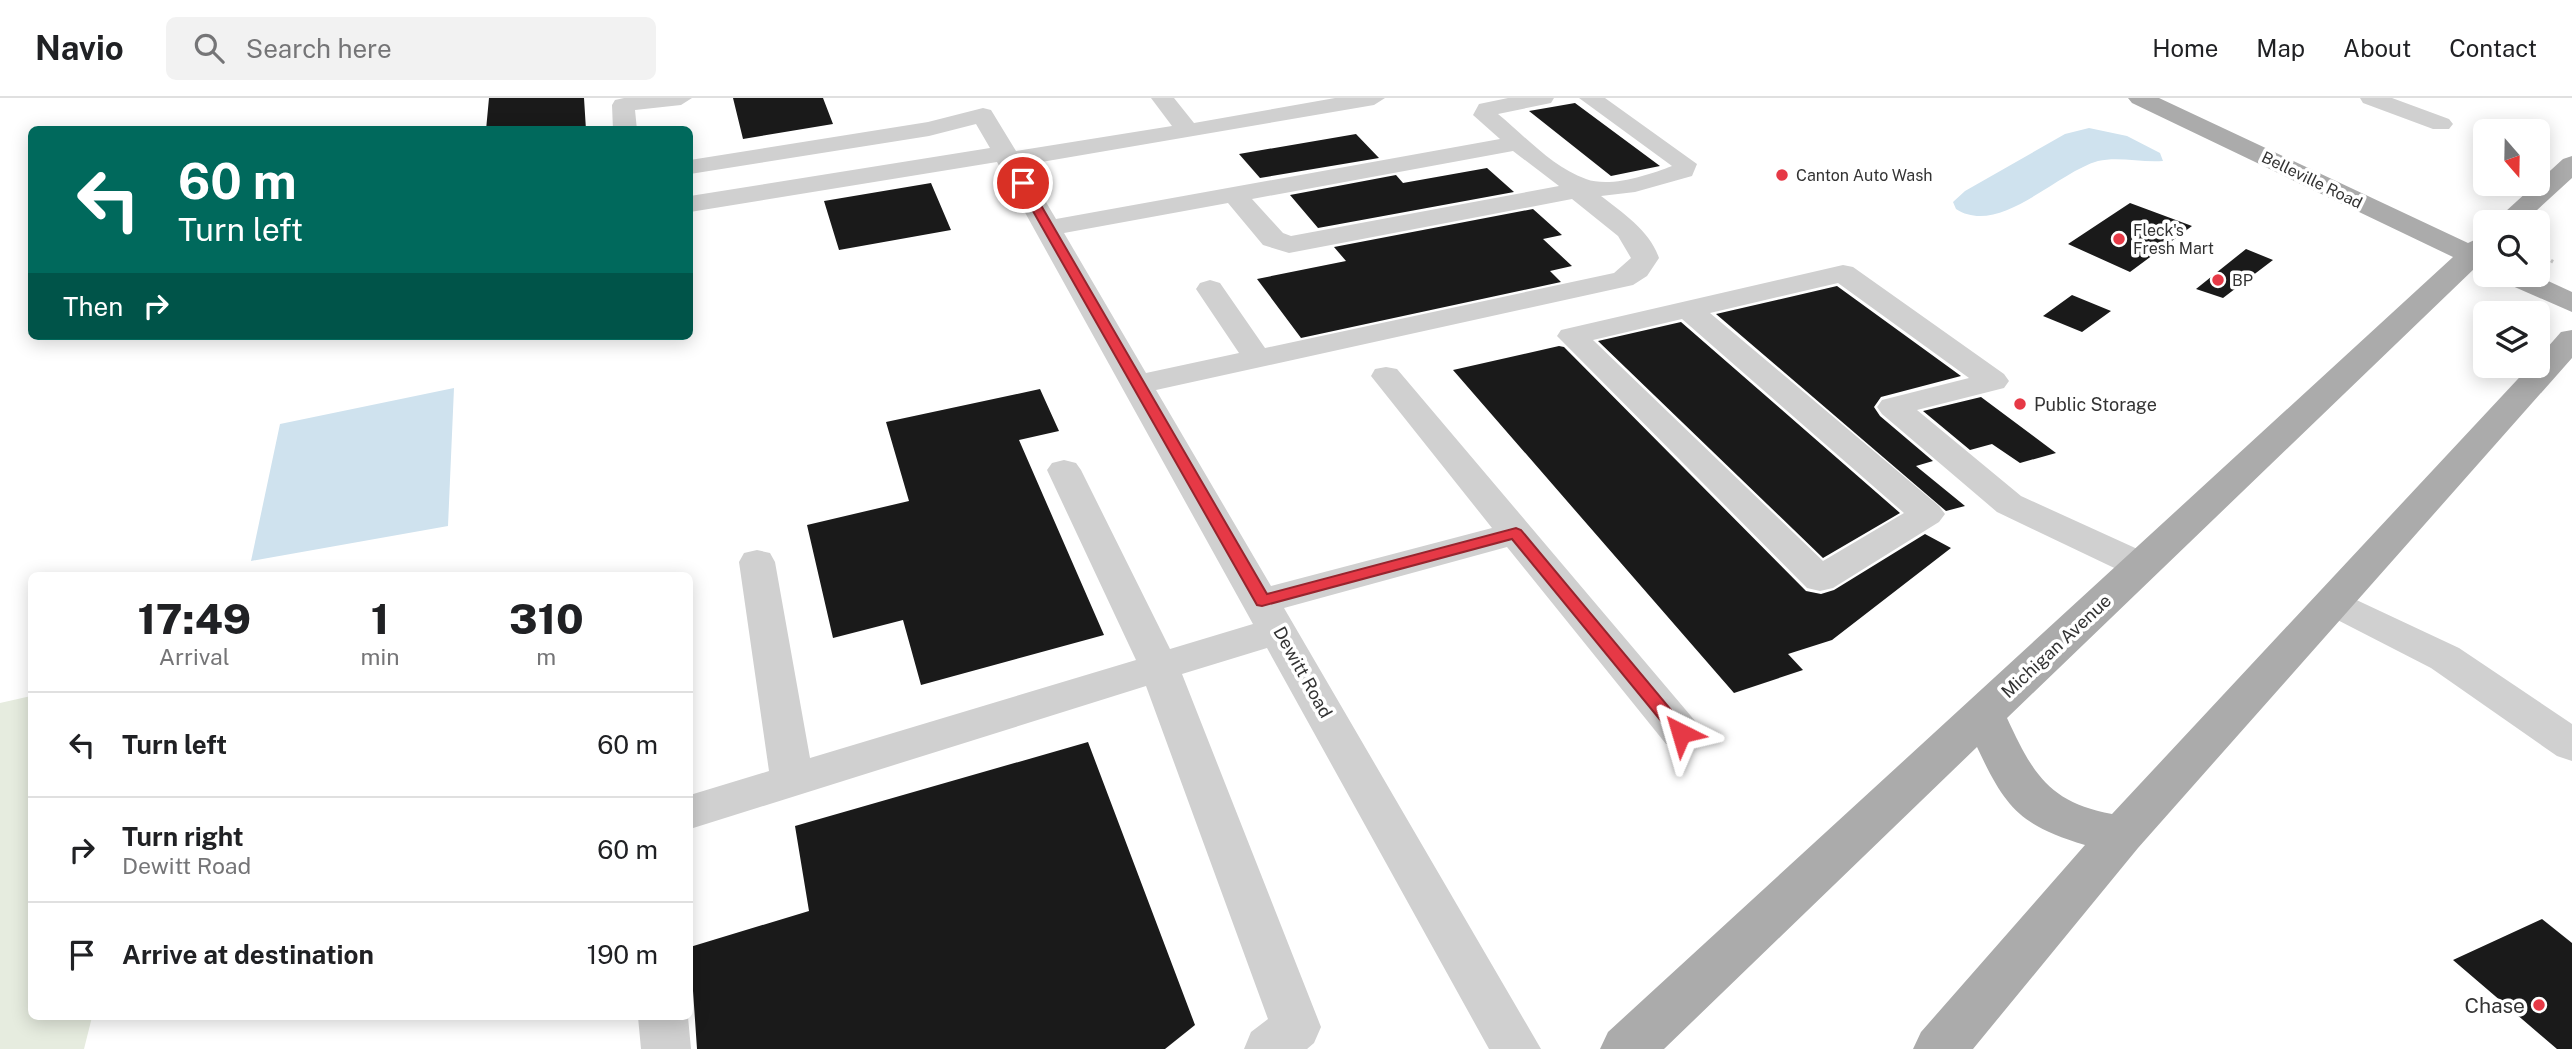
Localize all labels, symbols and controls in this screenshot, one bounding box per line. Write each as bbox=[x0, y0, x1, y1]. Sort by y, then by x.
search box bbox=[166, 17, 656, 80]
text: Navio bbox=[35, 29, 124, 67]
icon: search bbox=[190, 29, 228, 67]
text: Search here bbox=[246, 33, 392, 64]
text: Home bbox=[2152, 34, 2218, 62]
text: Map bbox=[2256, 34, 2305, 62]
text: About bbox=[2343, 34, 2411, 62]
text: Contact bbox=[2449, 34, 2537, 62]
north arrow bbox=[2473, 119, 2550, 196]
map controls bbox=[2473, 119, 2550, 378]
street label: Belleville Road bbox=[2259, 147, 2365, 213]
text: 60 m bbox=[178, 152, 297, 210]
pin bbox=[993, 153, 1053, 213]
icon: left bbox=[63, 154, 154, 245]
icon: arrive bbox=[1004, 164, 1042, 202]
place label: Canton Auto Wash bbox=[1796, 166, 1932, 185]
marker: Canton Auto Wash bbox=[1774, 167, 1790, 183]
button: search bbox=[2473, 210, 2550, 287]
text: Turn left bbox=[178, 211, 303, 248]
place label: Fleck's Fresh Mart bbox=[2133, 221, 2214, 258]
marker: Fleck's Fresh Mart bbox=[2111, 231, 2127, 247]
place label: BP bbox=[2232, 271, 2253, 290]
marker: BP bbox=[2210, 272, 2226, 288]
icon: right bbox=[137, 287, 175, 325]
text: Then bbox=[63, 291, 123, 322]
button: layers bbox=[2473, 301, 2550, 378]
place label: Public Storage bbox=[2034, 394, 2157, 415]
marker: Public Storage bbox=[2012, 396, 2028, 412]
street label: Michigan Avenue bbox=[1997, 590, 2115, 702]
text: 17:49 bbox=[137, 594, 251, 643]
text: 1 bbox=[371, 594, 389, 643]
text: 310 bbox=[509, 594, 584, 643]
street label: Dewitt Road bbox=[1269, 623, 1337, 721]
text: Arrival bbox=[159, 643, 230, 670]
text: min bbox=[361, 643, 400, 670]
text: m bbox=[536, 643, 556, 670]
position arrow bbox=[1644, 696, 1718, 770]
icon: left bbox=[63, 726, 101, 764]
text: Turn left bbox=[122, 729, 227, 760]
text: 60 m bbox=[597, 729, 658, 760]
text: Turn right bbox=[122, 821, 244, 852]
icon: right bbox=[63, 831, 101, 869]
text: 60 m bbox=[597, 834, 658, 865]
text: Dewitt Road bbox=[122, 852, 251, 879]
icon: arrive bbox=[63, 936, 101, 974]
text: Arrive at destination bbox=[122, 939, 374, 970]
text: 190 m bbox=[587, 939, 658, 970]
place label: Chase bbox=[2464, 993, 2525, 1018]
marker: Chase bbox=[2531, 997, 2547, 1013]

